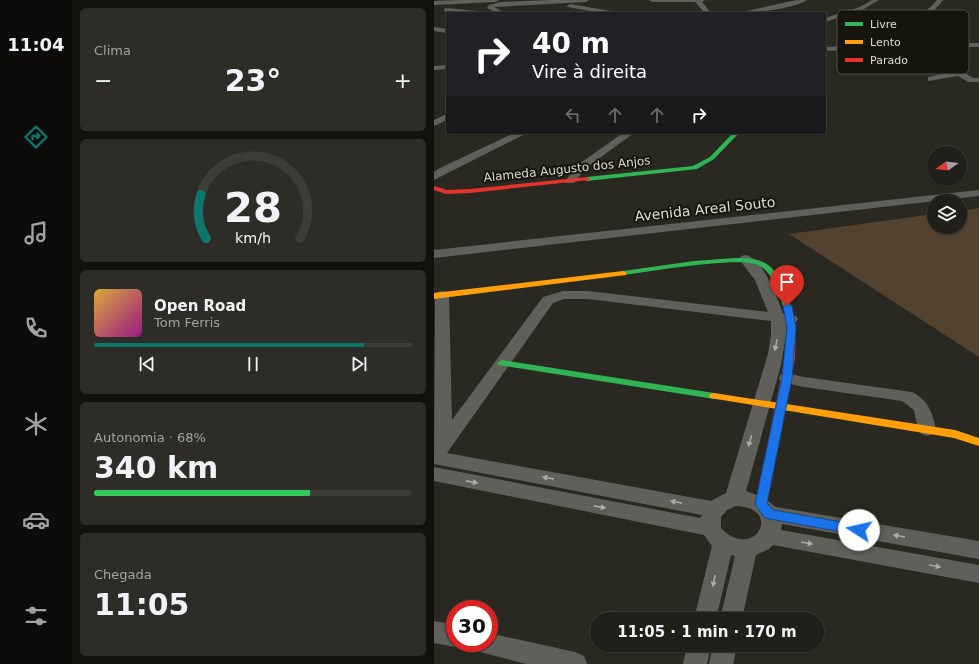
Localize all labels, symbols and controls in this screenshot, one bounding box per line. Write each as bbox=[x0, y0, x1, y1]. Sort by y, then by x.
legend bbox=[837, 10, 969, 74]
text: Livre bbox=[870, 18, 897, 31]
text: 40 m bbox=[532, 27, 610, 60]
icon: right bbox=[466, 28, 518, 80]
text: 11:04 bbox=[7, 34, 65, 55]
text: Lento bbox=[870, 36, 901, 49]
text: Clima bbox=[94, 43, 131, 58]
text: Parado bbox=[870, 54, 908, 67]
text: Vire à direita bbox=[532, 61, 647, 82]
text: 23° bbox=[225, 63, 281, 98]
text: − bbox=[94, 68, 112, 93]
text: + bbox=[394, 68, 412, 93]
icon: left bbox=[562, 104, 584, 126]
icon: ahead bbox=[604, 104, 626, 126]
icon: ahead bbox=[646, 104, 668, 126]
icon: right bbox=[688, 104, 710, 126]
icon: directions bbox=[22, 123, 50, 151]
north arrow bbox=[927, 146, 967, 186]
map controls bbox=[927, 146, 967, 234]
street label: Alameda Augusto dos Anjos bbox=[483, 153, 651, 185]
text: 28 bbox=[224, 183, 282, 232]
street label: Avenida Areal Souto bbox=[634, 194, 776, 224]
button: layers bbox=[927, 194, 967, 234]
icon: music bbox=[22, 219, 50, 247]
text: km/h bbox=[235, 229, 271, 245]
pin bbox=[770, 265, 804, 306]
icon: arrive bbox=[776, 271, 798, 293]
text: Open Road bbox=[154, 297, 246, 315]
icon: phone bbox=[22, 314, 50, 342]
text: Tom Ferris bbox=[154, 315, 220, 330]
one-way arrow bbox=[773, 339, 779, 351]
icon: previous bbox=[136, 353, 158, 375]
icon: pause bbox=[242, 353, 264, 375]
icon: next bbox=[348, 353, 370, 375]
icon: climate bbox=[22, 410, 50, 438]
text: Autonomia · 68% bbox=[94, 430, 206, 445]
one-way arrow bbox=[747, 435, 753, 447]
text: 340 km bbox=[94, 450, 218, 485]
one-way arrow bbox=[542, 475, 554, 481]
one-way arrow bbox=[466, 479, 478, 485]
one-way arrow bbox=[669, 499, 682, 505]
one-way arrow bbox=[594, 504, 606, 510]
icon: car bbox=[22, 506, 50, 534]
position arrow bbox=[838, 509, 880, 551]
one-way arrow bbox=[893, 533, 905, 539]
one-way arrow bbox=[801, 540, 813, 546]
one-way arrow bbox=[929, 563, 941, 569]
text: Chegada bbox=[94, 567, 152, 582]
one-way arrow bbox=[711, 575, 717, 588]
text: 11:05 bbox=[94, 587, 190, 622]
speed limit sign: 30 bbox=[446, 600, 498, 652]
icon: filters bbox=[22, 602, 50, 630]
text: 11:05 · 1 min · 170 m bbox=[617, 623, 797, 641]

